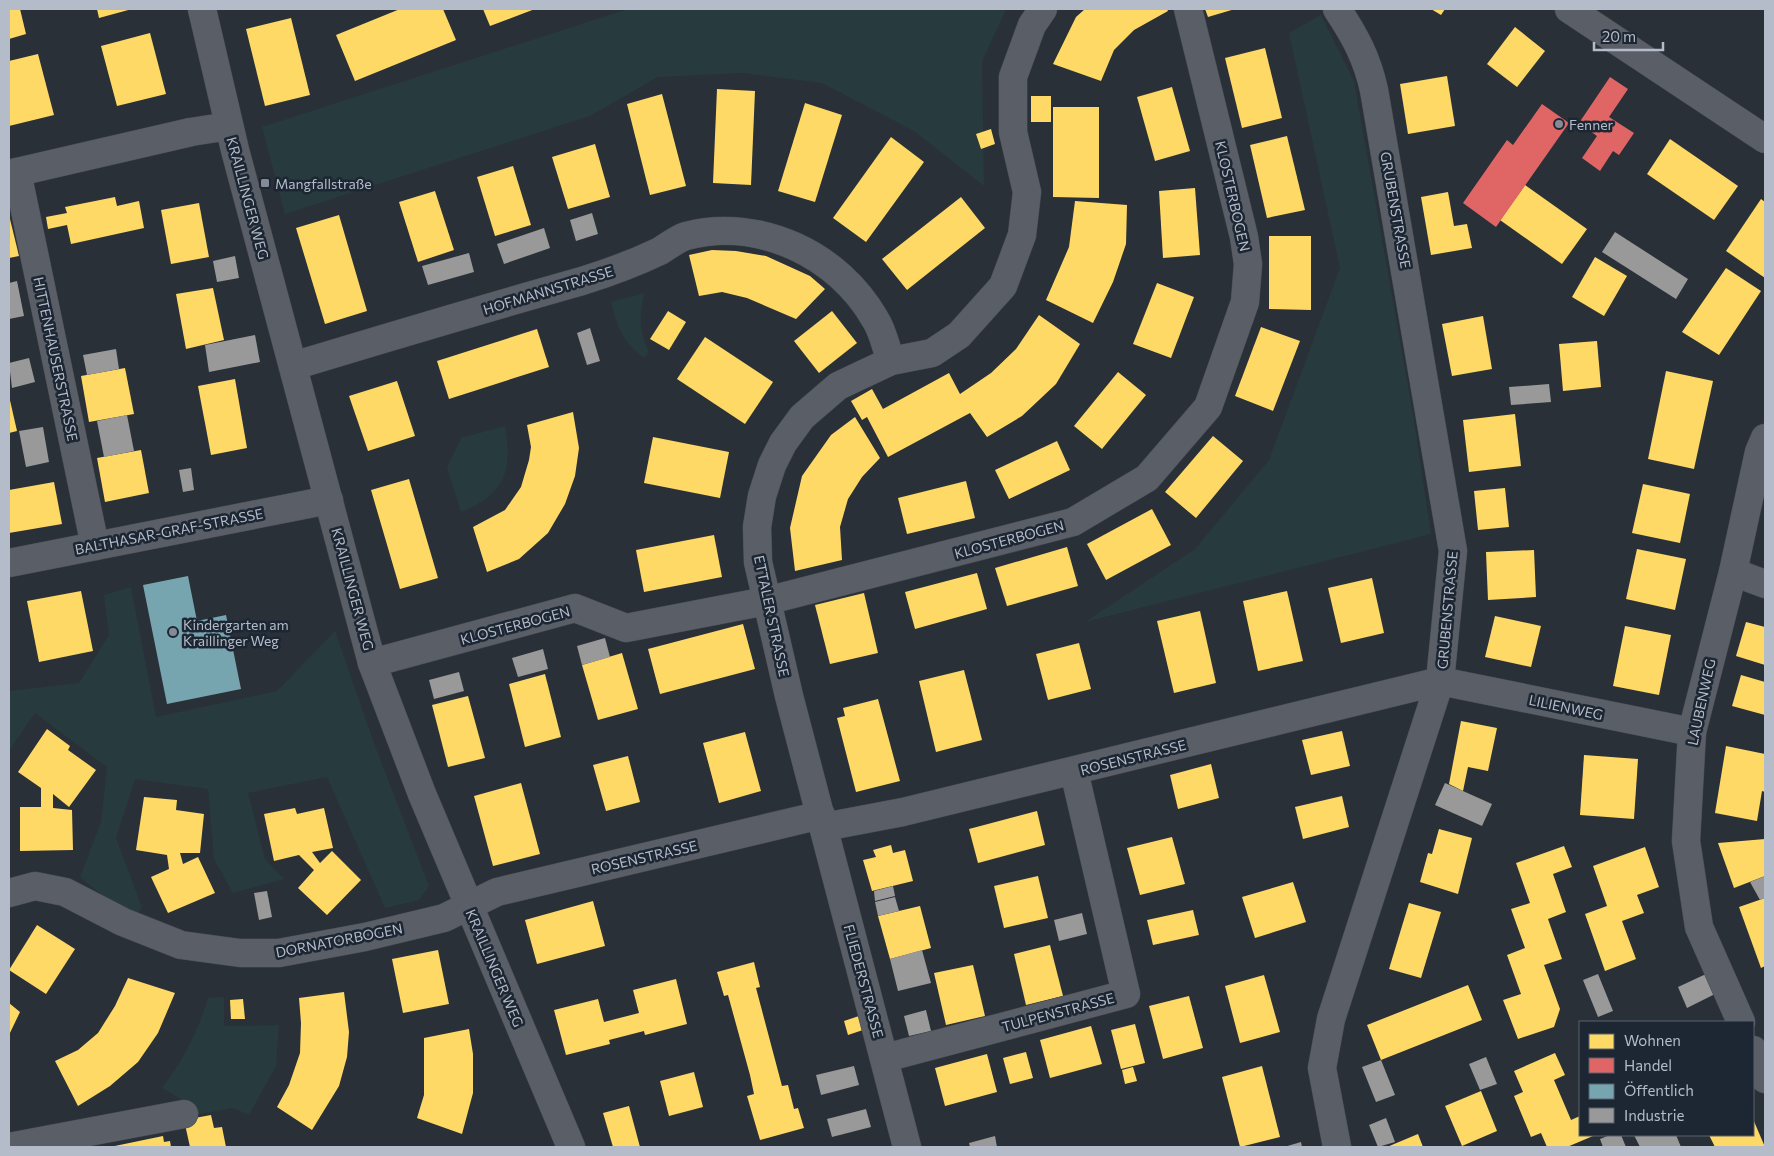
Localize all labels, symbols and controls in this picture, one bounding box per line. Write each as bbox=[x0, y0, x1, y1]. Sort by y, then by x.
scale bar bbox=[1594, 20, 1663, 52]
text: 20 m bbox=[1602, 27, 1636, 45]
place label: Fenner bbox=[1569, 116, 1614, 133]
marker: Fenner bbox=[1553, 118, 1565, 130]
street label: KRAILLINGER WEG bbox=[223, 135, 273, 261]
street label: KLOSTERBOGEN bbox=[1212, 139, 1254, 253]
street label: GRUBENSTRASSE bbox=[1377, 150, 1415, 270]
place label: Mangfallstraße bbox=[275, 175, 372, 192]
marker: Mangfallstraße bbox=[259, 177, 271, 189]
street label: HOFMANNSTRASSE bbox=[481, 262, 615, 318]
street label: HITTENHAUSERSTRASSE bbox=[30, 275, 82, 443]
street label: BALTHASAR-GRAF-STRASSE bbox=[73, 504, 265, 558]
street label: KLOSTERBOGEN bbox=[952, 516, 1066, 562]
street label: KRAILLINGER WEG bbox=[328, 526, 378, 652]
street label: GRUBENSTRASSE bbox=[1433, 550, 1461, 670]
street label: ETTALER STRASSE bbox=[751, 554, 793, 678]
street label: KLOSTERBOGEN bbox=[458, 602, 572, 648]
place label: Kindergarten am Kraillinger Weg bbox=[183, 616, 289, 649]
marker: Kindergarten am Kraillinger Weg bbox=[167, 626, 179, 638]
street label: LAUBENWEG bbox=[1684, 657, 1718, 747]
street label: LILIENWEG bbox=[1527, 691, 1605, 723]
street label: ROSENSTRASSE bbox=[1078, 736, 1188, 778]
street label: ROSENSTRASSE bbox=[589, 837, 699, 877]
street label: KRAILLINGER WEG bbox=[462, 907, 528, 1029]
street label: DORNATORBOGEN bbox=[274, 919, 404, 961]
street label: FLIEDERSTRASSE bbox=[841, 922, 887, 1040]
street label: TULPENSTRASSE bbox=[1000, 989, 1116, 1035]
legend bbox=[1579, 1021, 1754, 1136]
text: Wohnen bbox=[1624, 1031, 1681, 1049]
text: Handel bbox=[1624, 1056, 1672, 1074]
text: Öffentlich bbox=[1624, 1081, 1694, 1099]
text: Industrie bbox=[1624, 1106, 1685, 1124]

